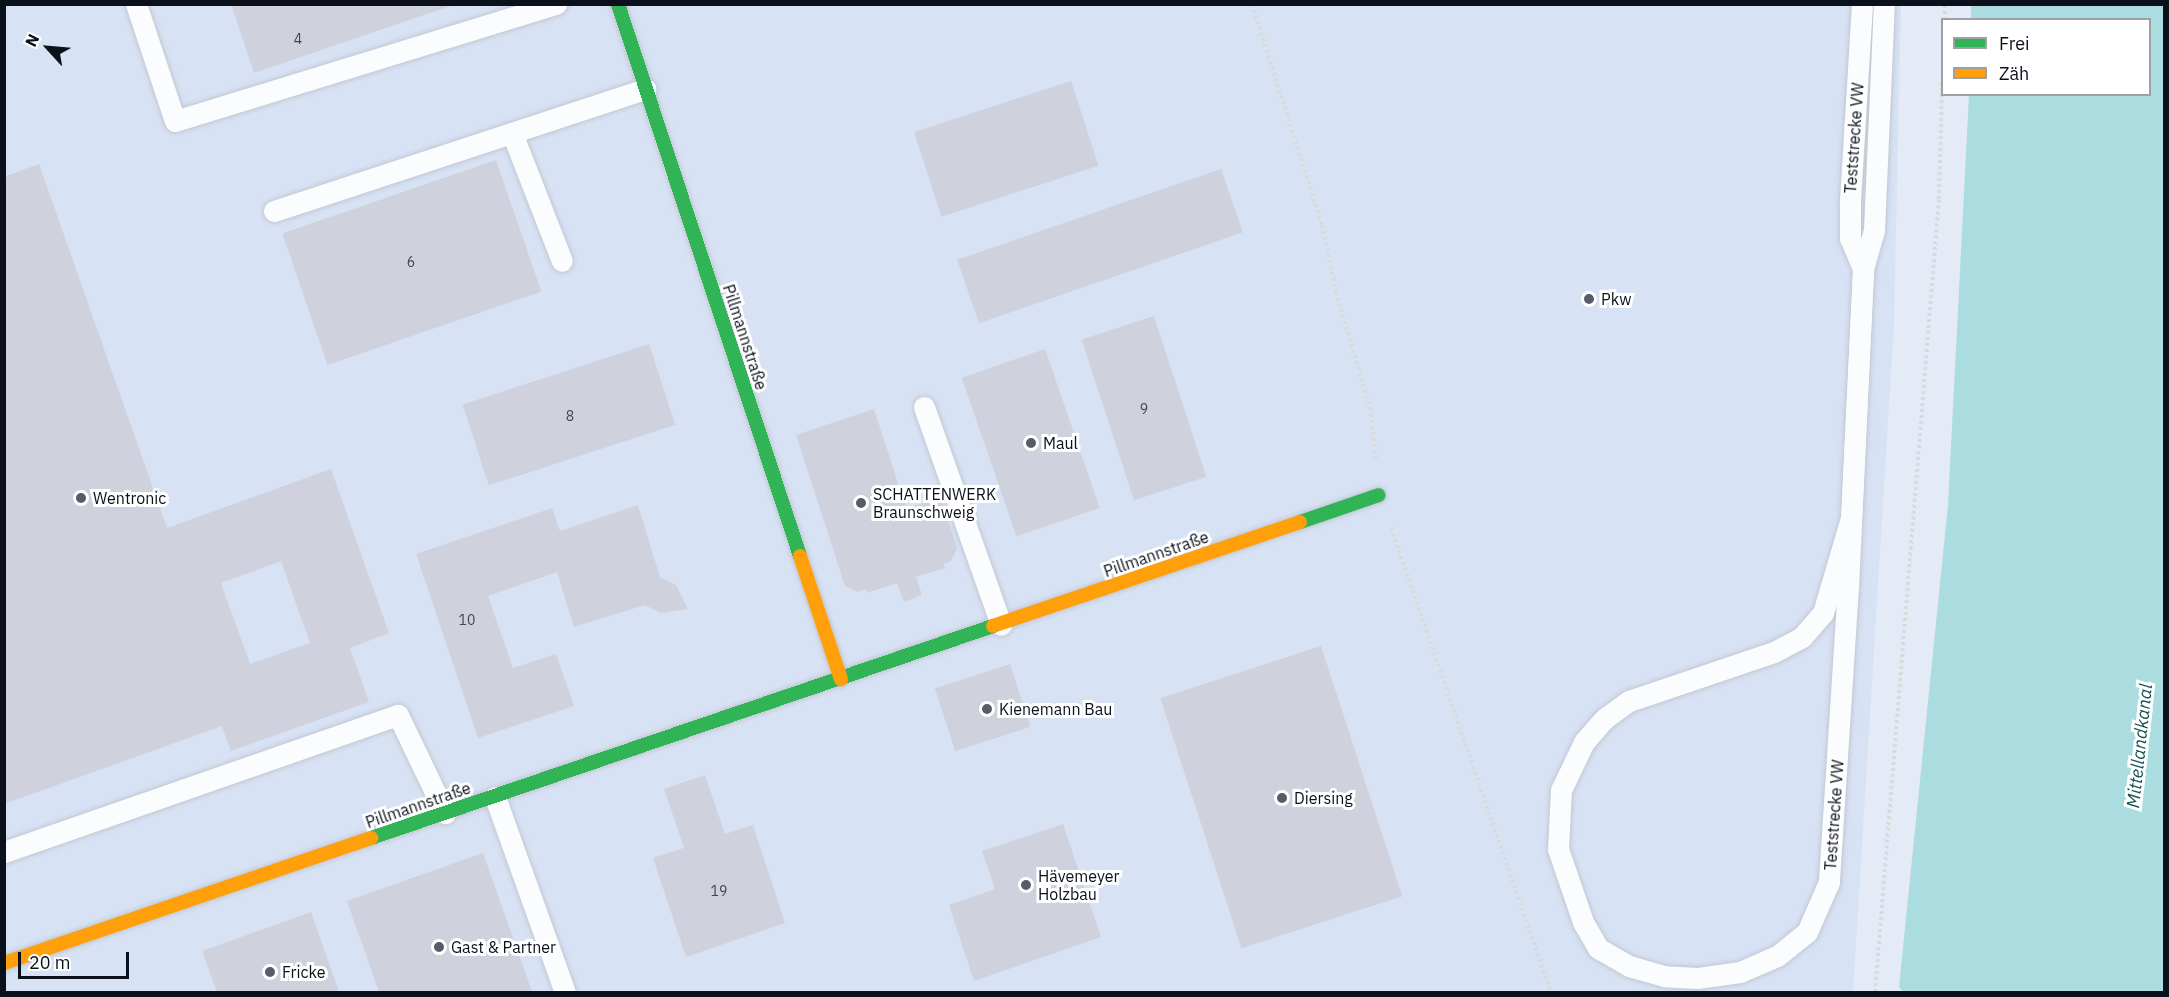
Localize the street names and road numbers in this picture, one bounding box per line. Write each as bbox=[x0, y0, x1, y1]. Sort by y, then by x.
street label: Teststrecke VW bbox=[1841, 82, 1867, 194]
street label: Pillmannstraße bbox=[719, 282, 771, 392]
street label: Pillmannstraße bbox=[1101, 527, 1211, 581]
street label: Teststrecke VW bbox=[1821, 759, 1847, 871]
street label: Pillmannstraße bbox=[363, 778, 473, 832]

